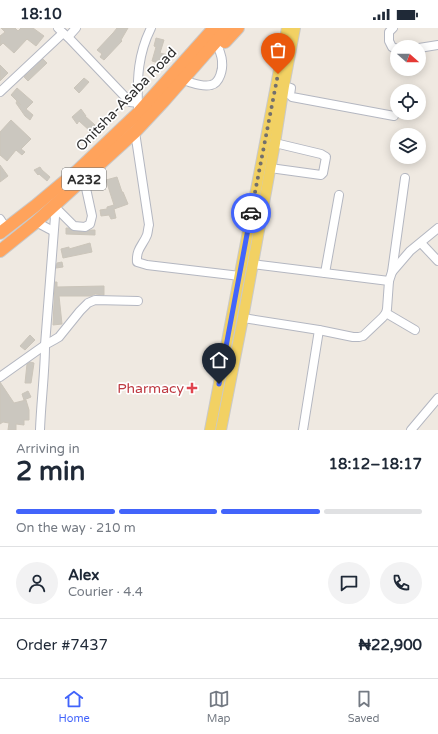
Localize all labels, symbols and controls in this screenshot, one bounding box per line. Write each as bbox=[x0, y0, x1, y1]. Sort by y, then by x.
text: 18:10 bbox=[20, 5, 62, 23]
pin bbox=[261, 33, 295, 74]
icon: bag bbox=[267, 39, 289, 61]
north arrow bbox=[390, 40, 426, 76]
map controls bbox=[390, 40, 426, 164]
street label: Onitsha-Asaba Road bbox=[72, 44, 180, 155]
button: locate bbox=[390, 84, 426, 120]
button: layers bbox=[390, 128, 426, 164]
road number: A232 bbox=[62, 168, 106, 190]
courier bbox=[231, 193, 271, 233]
icon: car bbox=[240, 202, 262, 224]
pin bbox=[202, 343, 236, 384]
icon: home bbox=[208, 349, 230, 371]
place label: Pharmacy bbox=[117, 380, 184, 397]
marker: Pharmacy bbox=[187, 383, 197, 393]
text: Arriving in bbox=[16, 441, 80, 457]
text: 18:12–18:17 bbox=[329, 455, 422, 473]
text: 2 min bbox=[16, 456, 85, 487]
text: On the way · 210 m bbox=[16, 520, 136, 536]
button: person bbox=[16, 562, 58, 604]
button: chat bbox=[328, 562, 370, 604]
button: phone bbox=[380, 562, 422, 604]
text: Alex bbox=[68, 566, 99, 584]
text: Courier · 4.4 bbox=[68, 584, 143, 600]
text: Order #7437 bbox=[16, 636, 108, 654]
text: ₦22,900 bbox=[358, 636, 422, 654]
tab: Home bbox=[59, 688, 90, 725]
tab: Map bbox=[207, 688, 231, 725]
tab: Saved bbox=[348, 688, 379, 725]

